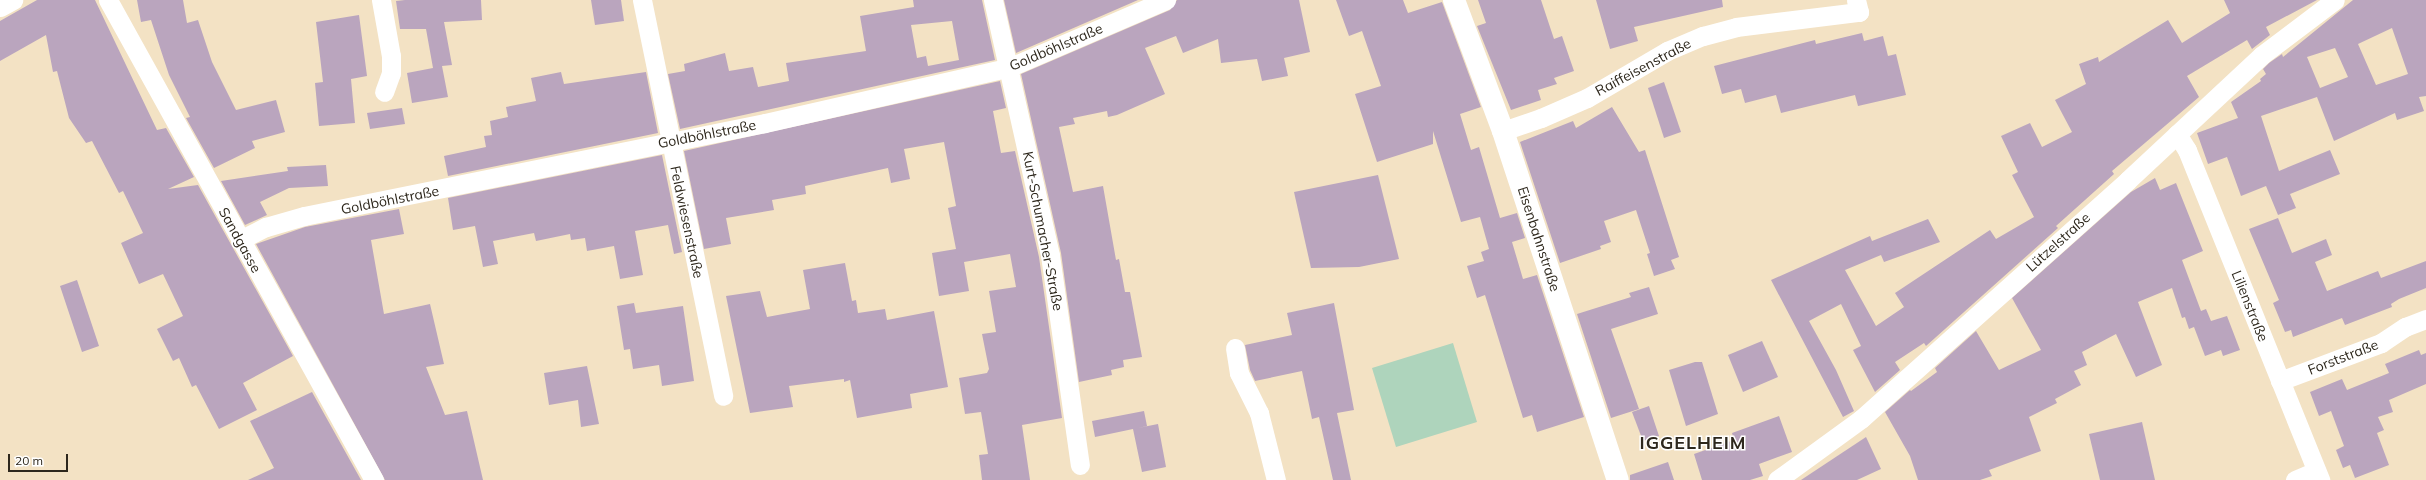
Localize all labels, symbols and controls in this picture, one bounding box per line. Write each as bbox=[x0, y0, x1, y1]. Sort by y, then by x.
street label: Goldböhlstraße bbox=[1007, 20, 1105, 74]
street label: Raiffeisenstraße bbox=[1592, 35, 1694, 99]
street label: Goldböhlstraße bbox=[657, 116, 757, 152]
street label: Kurt-Schumacher-Straße bbox=[1019, 150, 1067, 312]
street label: Feldwiesenstraße bbox=[667, 164, 707, 280]
street label: Goldböhlstraße bbox=[340, 182, 440, 218]
street label: Eisenbahnstraße bbox=[1514, 184, 1564, 294]
street label: Sandgasse bbox=[215, 204, 265, 276]
street label: Lützelstraße bbox=[2023, 209, 2093, 275]
street label: Lilienstraße bbox=[2228, 268, 2272, 344]
street label: Forststraße bbox=[2305, 336, 2381, 378]
district label: IGGELHEIM bbox=[1640, 432, 1746, 454]
scale bar bbox=[10, 446, 70, 472]
text: 20 m bbox=[15, 453, 43, 468]

